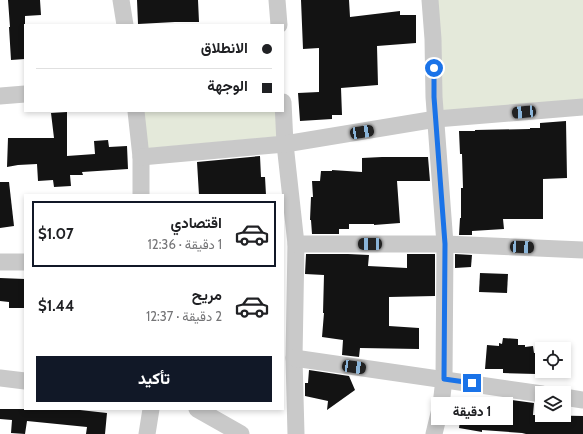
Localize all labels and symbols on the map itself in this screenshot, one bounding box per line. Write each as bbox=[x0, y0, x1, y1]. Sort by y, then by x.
route start bbox=[425, 59, 443, 77]
car bbox=[512, 105, 536, 119]
car bbox=[349, 124, 375, 140]
car bbox=[358, 238, 382, 250]
car bbox=[510, 240, 534, 254]
car bbox=[341, 359, 367, 375]
route end bbox=[463, 374, 481, 392]
callout: 1 دقيقة bbox=[431, 397, 513, 425]

